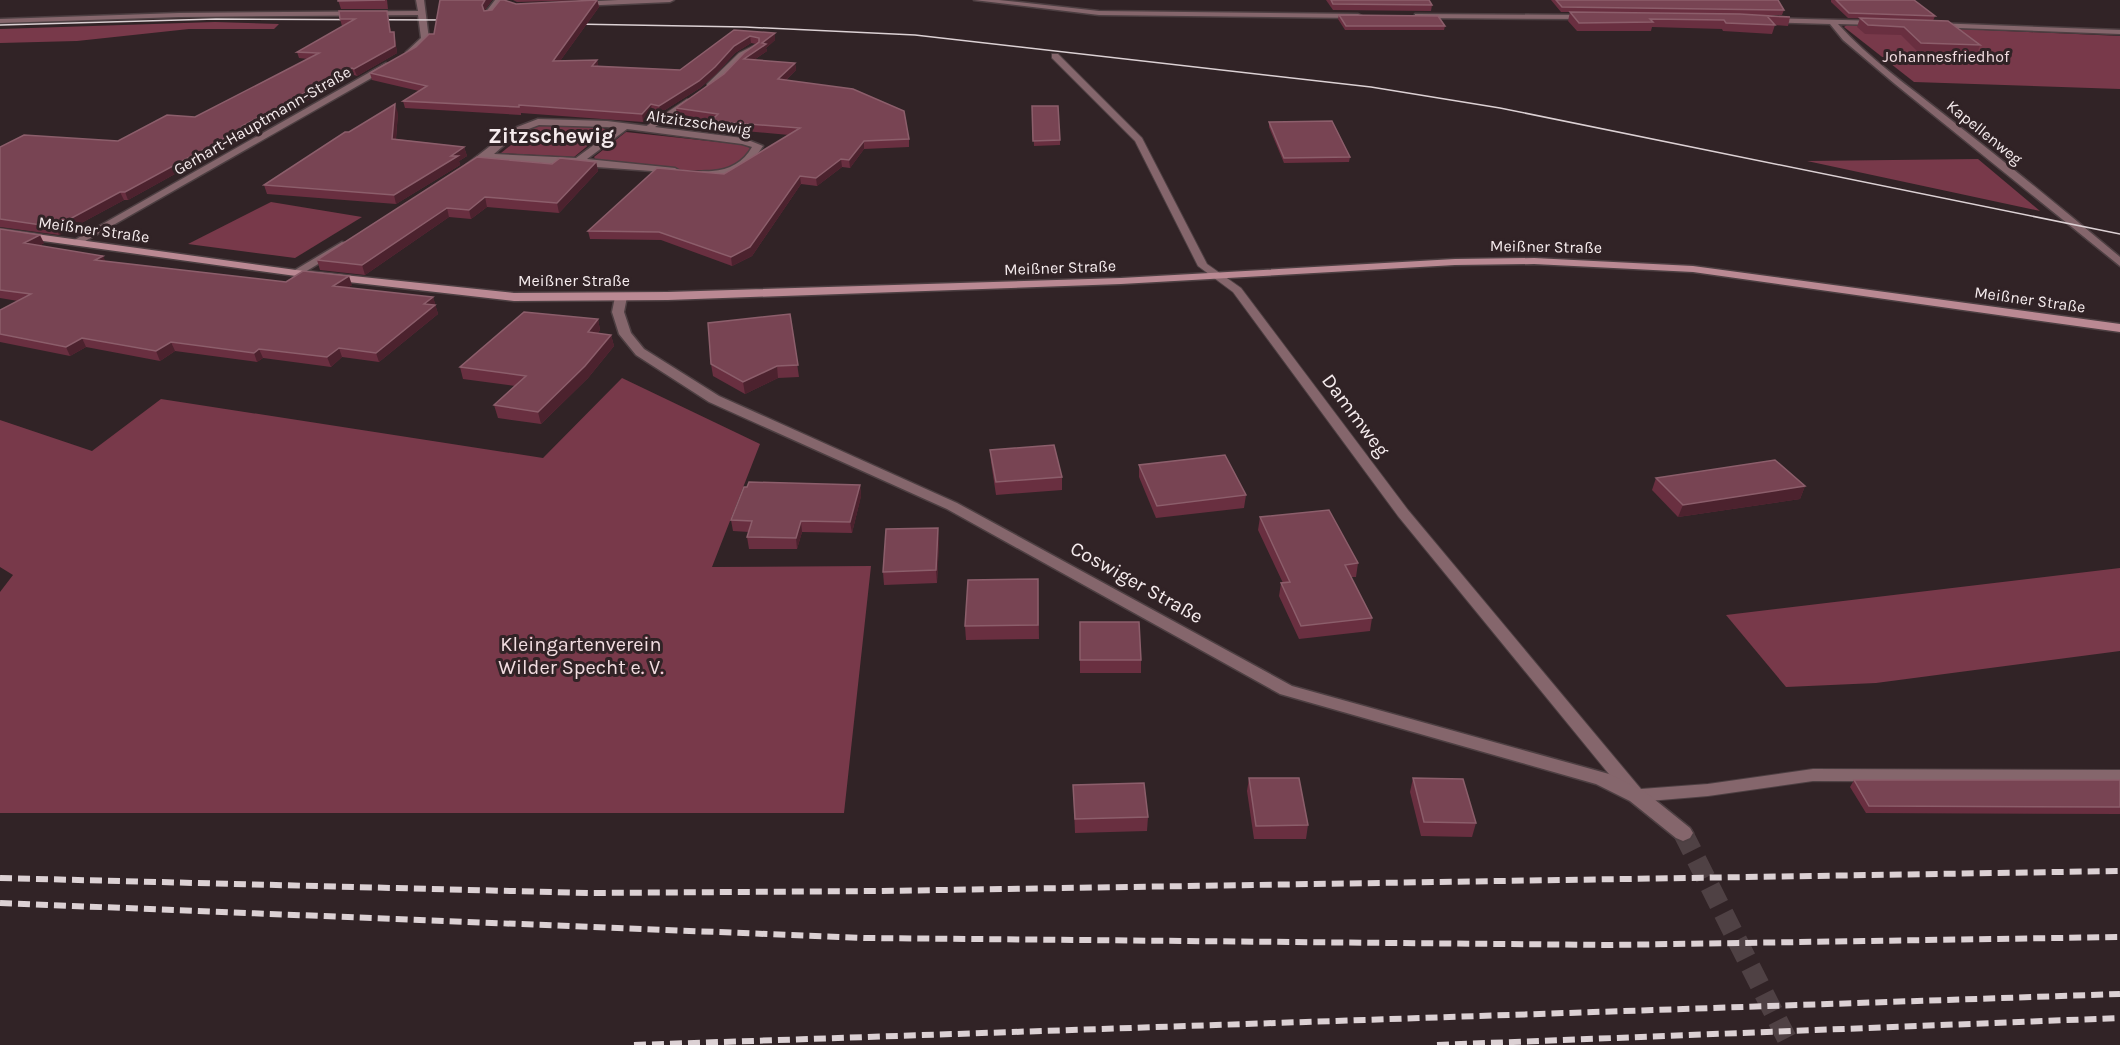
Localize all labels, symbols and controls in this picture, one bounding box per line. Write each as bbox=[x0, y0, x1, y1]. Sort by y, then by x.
park label: Johannesfriedhof bbox=[1883, 47, 2010, 66]
street label: Gerhart-Hauptmann-Straße bbox=[170, 62, 354, 179]
street label: Kapellenweg bbox=[1943, 96, 2026, 169]
street label: Altzitzschewig bbox=[645, 106, 753, 139]
district label: Zitzschewig bbox=[488, 123, 614, 149]
street label: Meißner Straße bbox=[37, 212, 151, 247]
street label: Meißner Straße bbox=[1490, 236, 1602, 257]
street label: Meißner Straße bbox=[1004, 256, 1116, 279]
street label: Meißner Straße bbox=[518, 271, 630, 290]
street label: Meißner Straße bbox=[1973, 282, 2087, 317]
street label: Dammweg bbox=[1317, 369, 1394, 461]
street label: Coswiger Straße bbox=[1066, 536, 1207, 628]
park label: Kleingartenverein Wilder Specht e. V. bbox=[498, 633, 664, 679]

